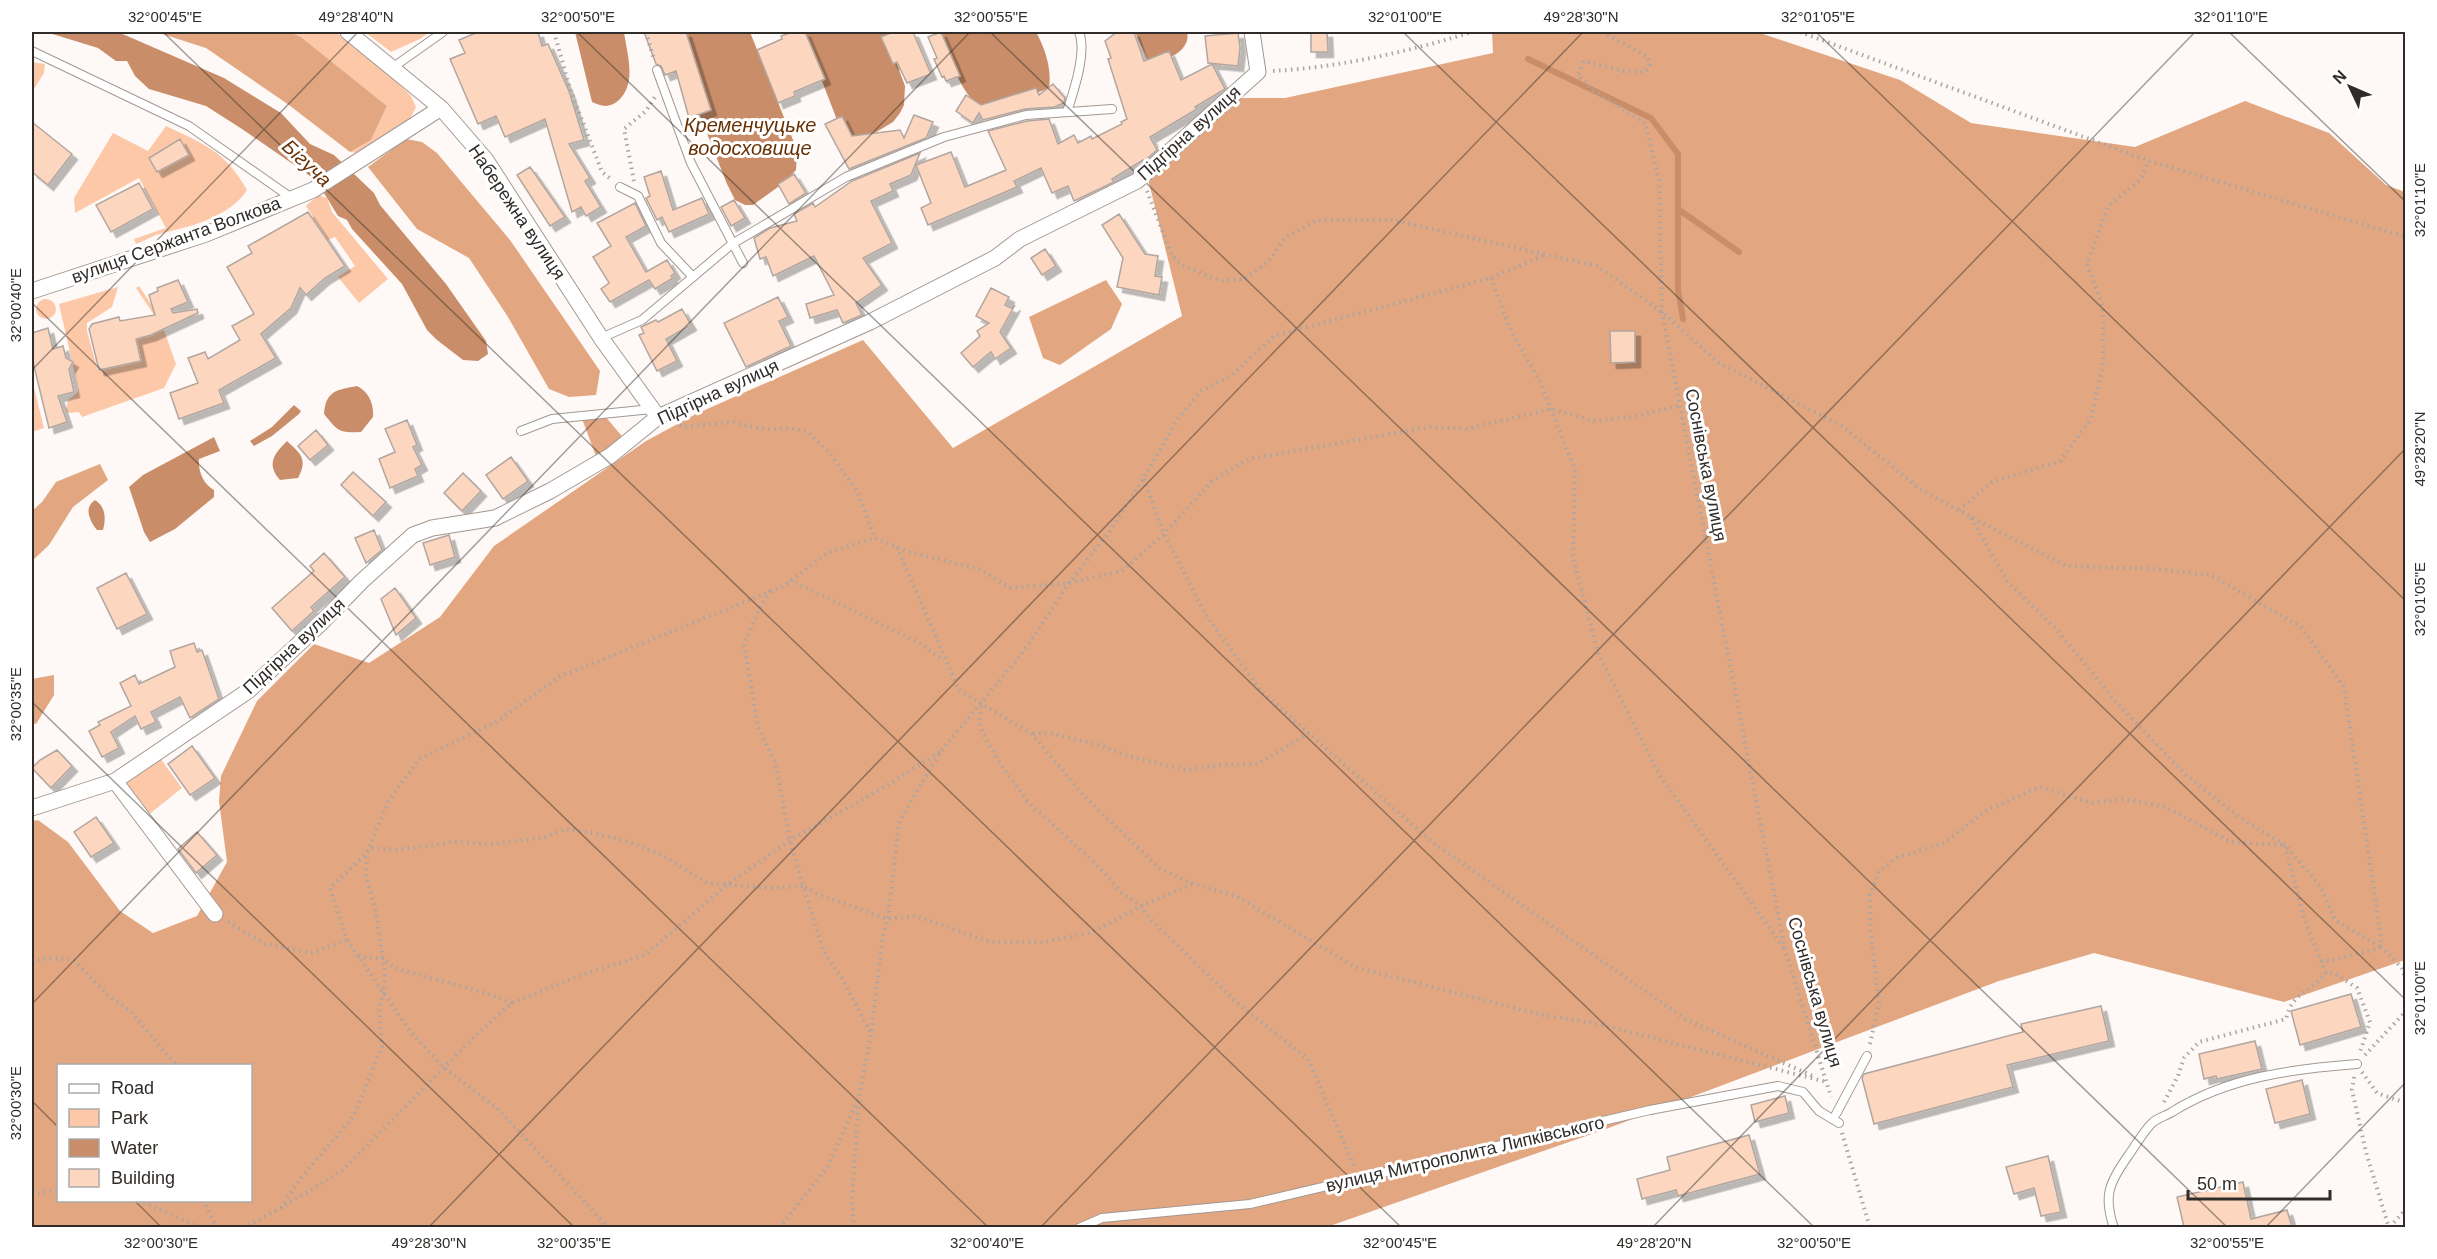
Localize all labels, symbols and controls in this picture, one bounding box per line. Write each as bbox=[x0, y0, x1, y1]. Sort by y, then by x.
text: 32°00'45"E bbox=[128, 8, 202, 25]
text: 49°28'40"N bbox=[318, 8, 394, 25]
text: 32°00'50"E bbox=[541, 8, 615, 25]
text: 32°00'55"E bbox=[954, 8, 1028, 25]
text: 32°01'00"E bbox=[1368, 8, 1442, 25]
text: 49°28'30"N bbox=[1543, 8, 1619, 25]
text: 32°01'05"E bbox=[1781, 8, 1855, 25]
text: 32°01'10"E bbox=[2194, 8, 2268, 25]
north arrow bbox=[2320, 57, 2380, 117]
text: N bbox=[2329, 67, 2350, 87]
street label: Підгірна вулиця bbox=[1133, 82, 1245, 184]
water label: Кременчуцьке водосховище bbox=[684, 114, 816, 159]
water label: Бігуча bbox=[278, 135, 336, 191]
street label: Набережна вулиця bbox=[464, 141, 570, 283]
text: 32°01'10"E bbox=[2411, 163, 2428, 237]
street label: вулиця Сержанта Волкова bbox=[69, 192, 284, 287]
text: 32°00'40"E bbox=[7, 268, 24, 342]
street label: Підгірна вулиця bbox=[654, 355, 782, 429]
street label: Соснівська вулиця bbox=[1681, 387, 1731, 543]
text: 49°28'20"N bbox=[2411, 411, 2428, 487]
text: 32°01'05"E bbox=[2411, 562, 2428, 636]
street label: Підгірна вулиця bbox=[239, 594, 349, 698]
text: 32°00'35"E bbox=[7, 667, 24, 741]
street label: Соснівська вулиця bbox=[1784, 915, 1846, 1069]
text: 32°01'00"E bbox=[2411, 961, 2428, 1035]
legend bbox=[57, 1064, 252, 1202]
text: 32°00'30"E bbox=[7, 1066, 24, 1140]
text: Road bbox=[111, 1078, 154, 1098]
text: Park bbox=[111, 1108, 149, 1128]
street label: вулиця Митрополита Липківського bbox=[1324, 1112, 1606, 1196]
text: Water bbox=[111, 1138, 158, 1158]
scale bar bbox=[2188, 1163, 2330, 1201]
text: Building bbox=[111, 1168, 175, 1188]
text: 50 m bbox=[2197, 1174, 2237, 1194]
text: 32°00'30"E bbox=[124, 1234, 198, 1251]
text: 49°28'30"N bbox=[391, 1234, 467, 1251]
text: 32°00'35"E bbox=[537, 1234, 611, 1251]
text: 32°00'40"E bbox=[950, 1234, 1024, 1251]
text: 32°00'45"E bbox=[1363, 1234, 1437, 1251]
text: 49°28'20"N bbox=[1616, 1234, 1692, 1251]
text: 32°00'50"E bbox=[1777, 1234, 1851, 1251]
text: 32°00'55"E bbox=[2190, 1234, 2264, 1251]

